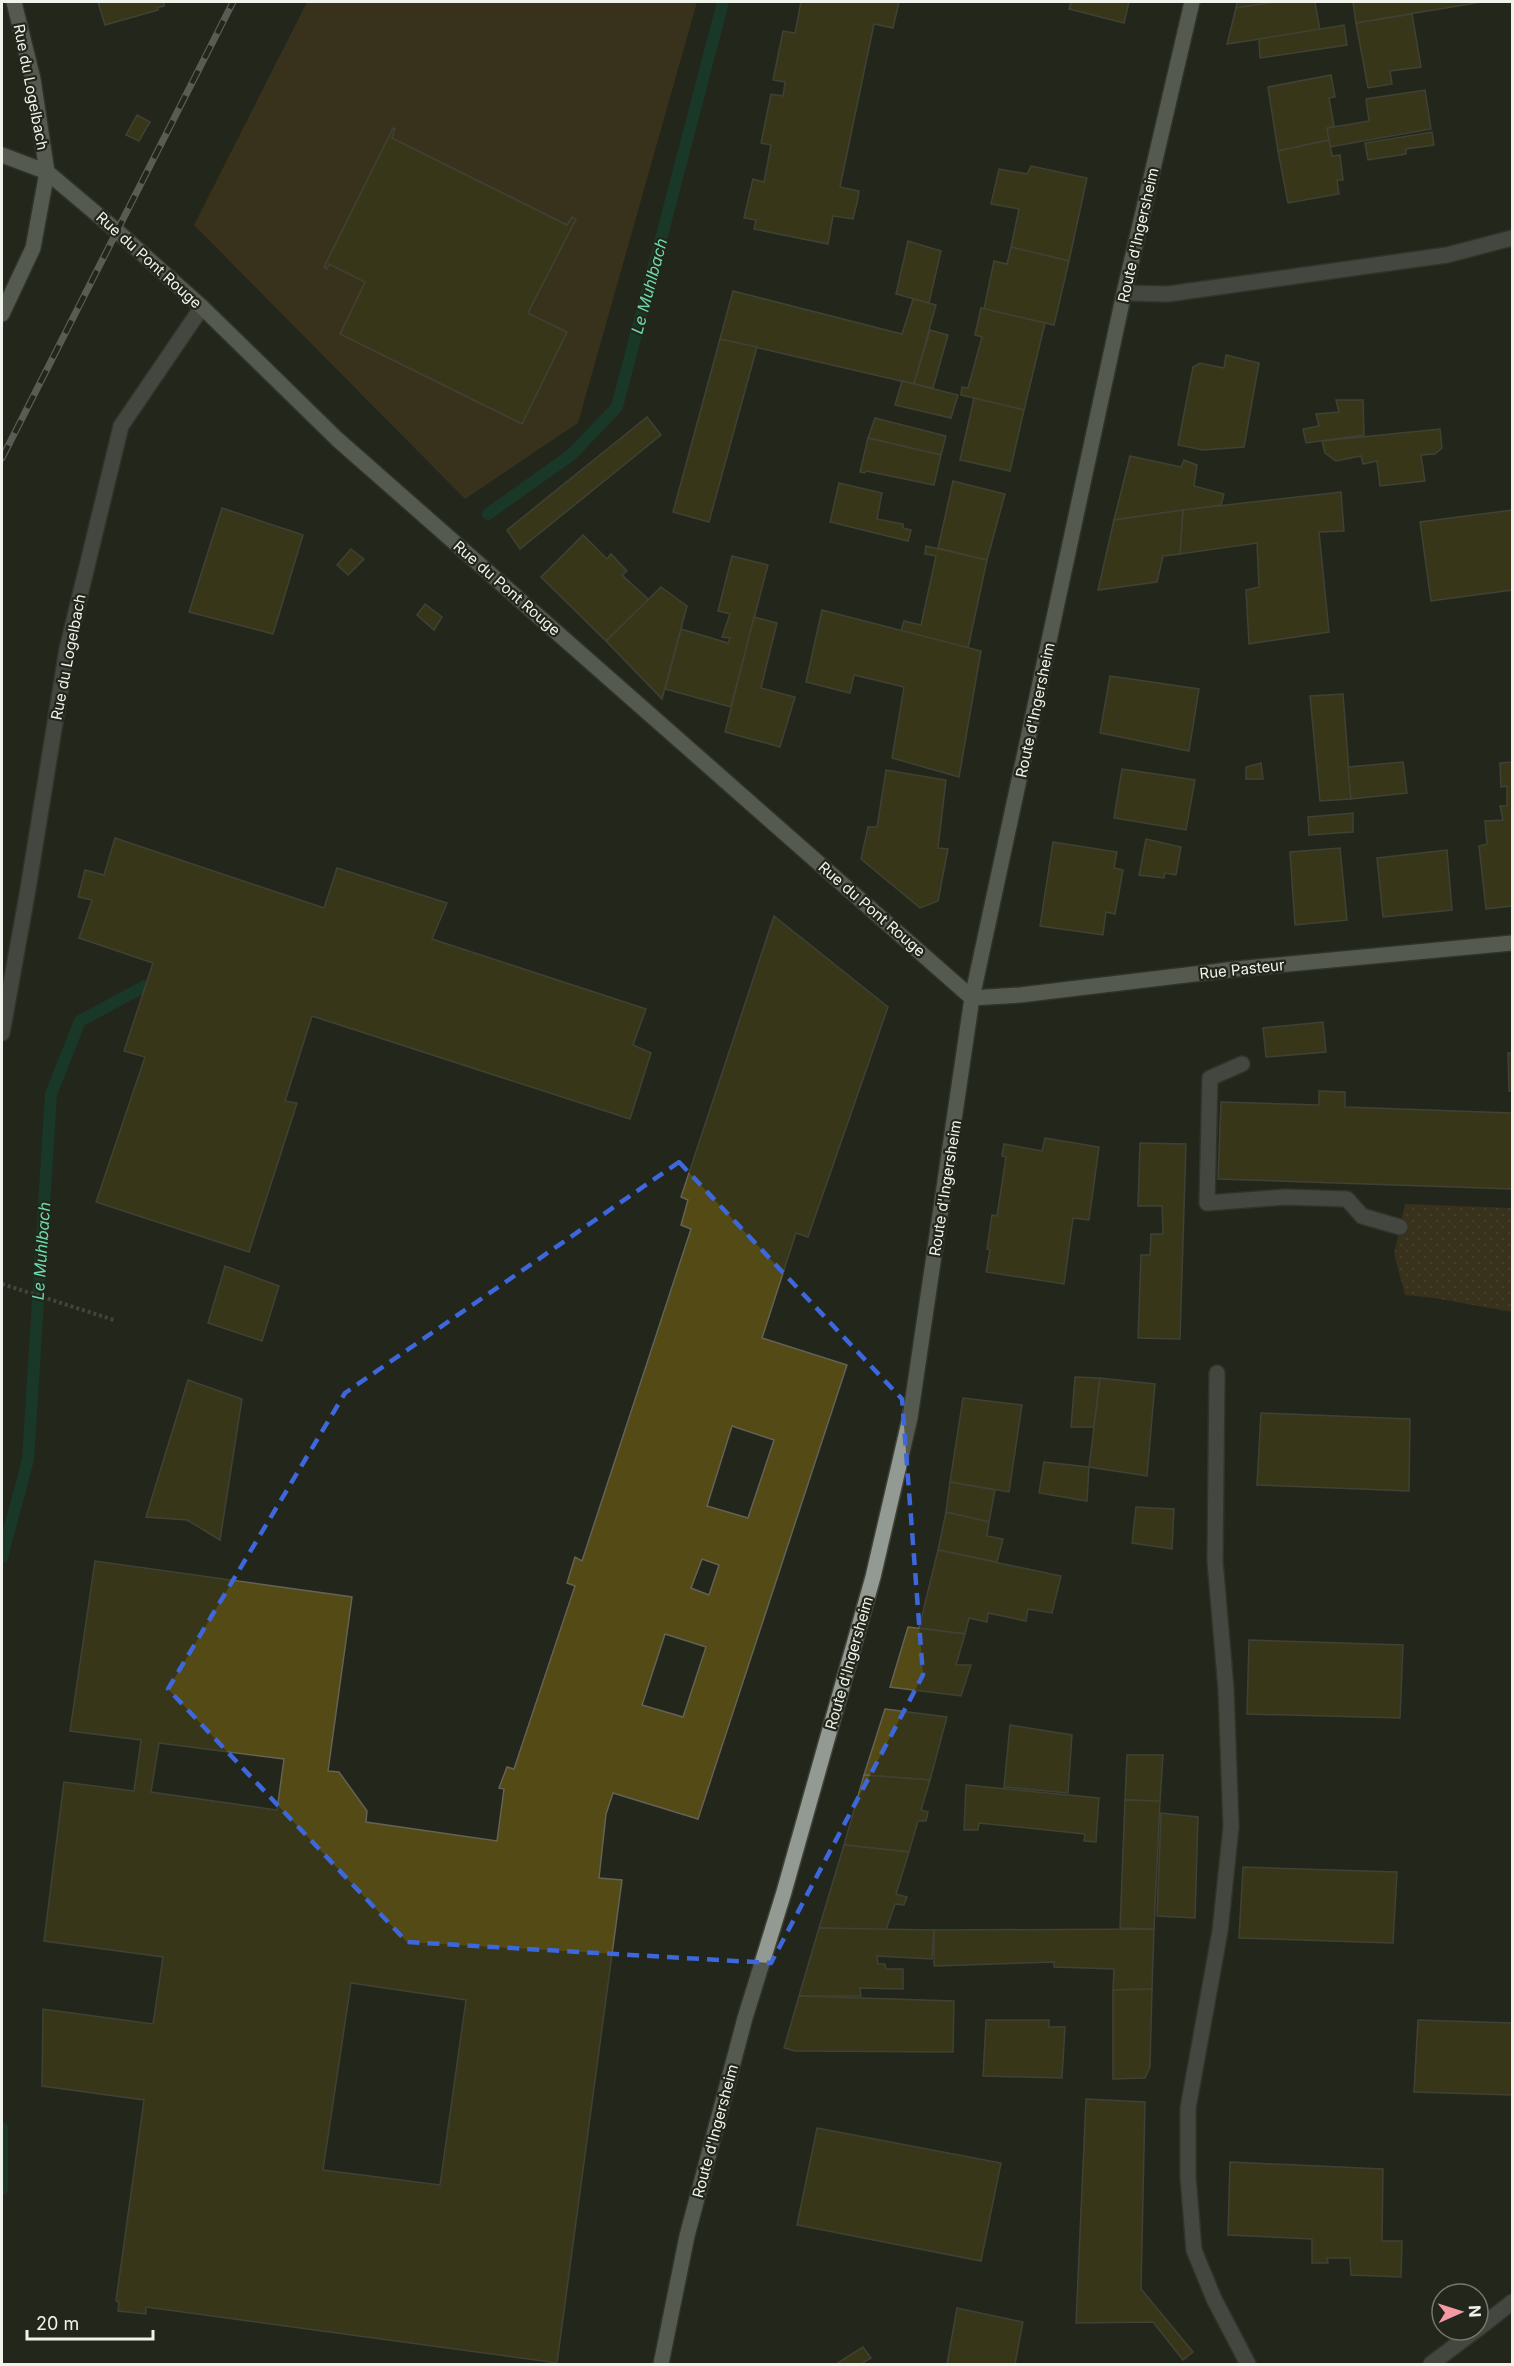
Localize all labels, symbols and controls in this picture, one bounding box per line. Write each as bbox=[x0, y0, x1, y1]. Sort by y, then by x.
street label: Rue du Logelbach bbox=[9, 22, 53, 152]
street label: Route d'Ingersheim bbox=[1113, 166, 1163, 304]
street label: Rue du Pont Rouge bbox=[92, 208, 206, 312]
water label: Le Muhlbach bbox=[627, 236, 671, 336]
street label: Rue du Pont Rouge bbox=[450, 536, 564, 640]
street label: Rue du Logelbach bbox=[46, 592, 90, 722]
street label: Route d'Ingersheim bbox=[1011, 641, 1059, 779]
street label: Rue du Pont Rouge bbox=[815, 857, 929, 961]
street label: Rue Pasteur bbox=[1199, 955, 1286, 983]
street label: Route d'Ingersheim bbox=[925, 1119, 965, 1257]
water label: Le Muhlbach bbox=[28, 1201, 54, 1301]
street label: Route d'Ingersheim bbox=[821, 1594, 877, 1732]
street label: Route d'Ingersheim bbox=[688, 2062, 742, 2200]
north arrow bbox=[1430, 2282, 1490, 2342]
scale bar bbox=[27, 2303, 153, 2341]
text: N bbox=[1465, 2305, 1485, 2318]
text: 20 m bbox=[36, 2313, 79, 2334]

